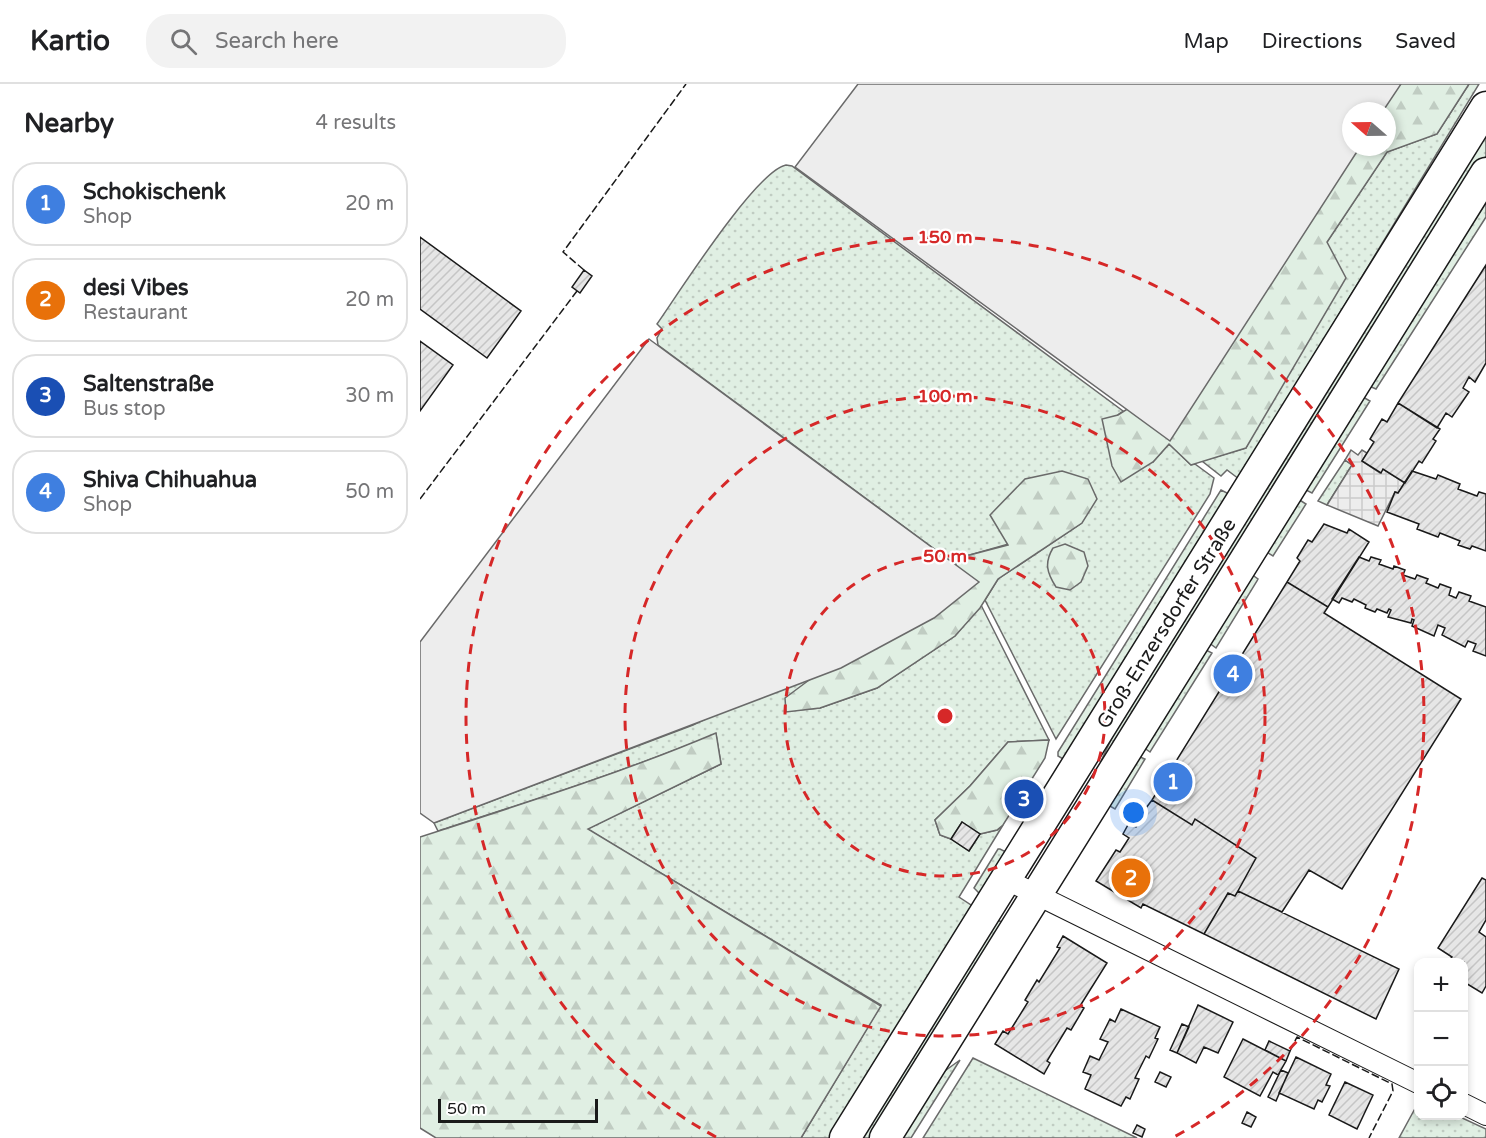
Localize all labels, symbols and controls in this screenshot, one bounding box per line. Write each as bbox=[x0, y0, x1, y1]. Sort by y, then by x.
search box bbox=[146, 14, 566, 68]
text: Kartio bbox=[30, 24, 110, 58]
icon: search bbox=[167, 25, 200, 58]
text: Search here bbox=[215, 28, 339, 54]
text: Map bbox=[1183, 29, 1229, 54]
text: Directions bbox=[1262, 29, 1362, 54]
text: Saved bbox=[1395, 29, 1456, 54]
north arrow bbox=[1342, 102, 1396, 156]
text: Nearby bbox=[24, 108, 114, 139]
text: 4 results bbox=[316, 111, 396, 135]
text: Schokischenk bbox=[83, 179, 226, 205]
text: 1 bbox=[39, 192, 52, 216]
text: 20 m bbox=[345, 192, 394, 216]
text: Shop bbox=[83, 205, 132, 229]
text: 150 m bbox=[917, 226, 973, 248]
text: desi Vibes bbox=[83, 275, 189, 301]
text: 2 bbox=[39, 288, 52, 312]
text: 20 m bbox=[345, 288, 394, 312]
text: Restaurant bbox=[83, 301, 188, 325]
text: Saltenstraße bbox=[83, 371, 214, 397]
text: 3 bbox=[39, 384, 52, 408]
text: 30 m bbox=[345, 384, 394, 408]
text: 100 m bbox=[917, 385, 973, 407]
text: Bus stop bbox=[83, 397, 166, 421]
text: Shiva Chihuahua bbox=[83, 467, 257, 493]
text: 4 bbox=[39, 480, 52, 504]
text: 50 m bbox=[345, 480, 394, 504]
text: Shop bbox=[83, 493, 132, 517]
street label: Groß-Enzersdorfer Straße bbox=[1092, 514, 1242, 733]
text: 50 m bbox=[923, 545, 967, 567]
pin: 4 bbox=[1214, 652, 1252, 696]
centre of rings bbox=[935, 706, 955, 726]
pin: 1 bbox=[1154, 760, 1192, 804]
pin: 3 bbox=[1004, 776, 1044, 822]
your location bbox=[1119, 798, 1148, 827]
pin: 2 bbox=[1112, 856, 1150, 900]
map controls bbox=[1414, 958, 1468, 1120]
button: + bbox=[1414, 958, 1468, 1012]
button: − bbox=[1414, 1012, 1468, 1066]
button: locate bbox=[1414, 1066, 1468, 1120]
scale bar bbox=[438, 1096, 598, 1124]
text: 50 m bbox=[447, 1099, 486, 1119]

